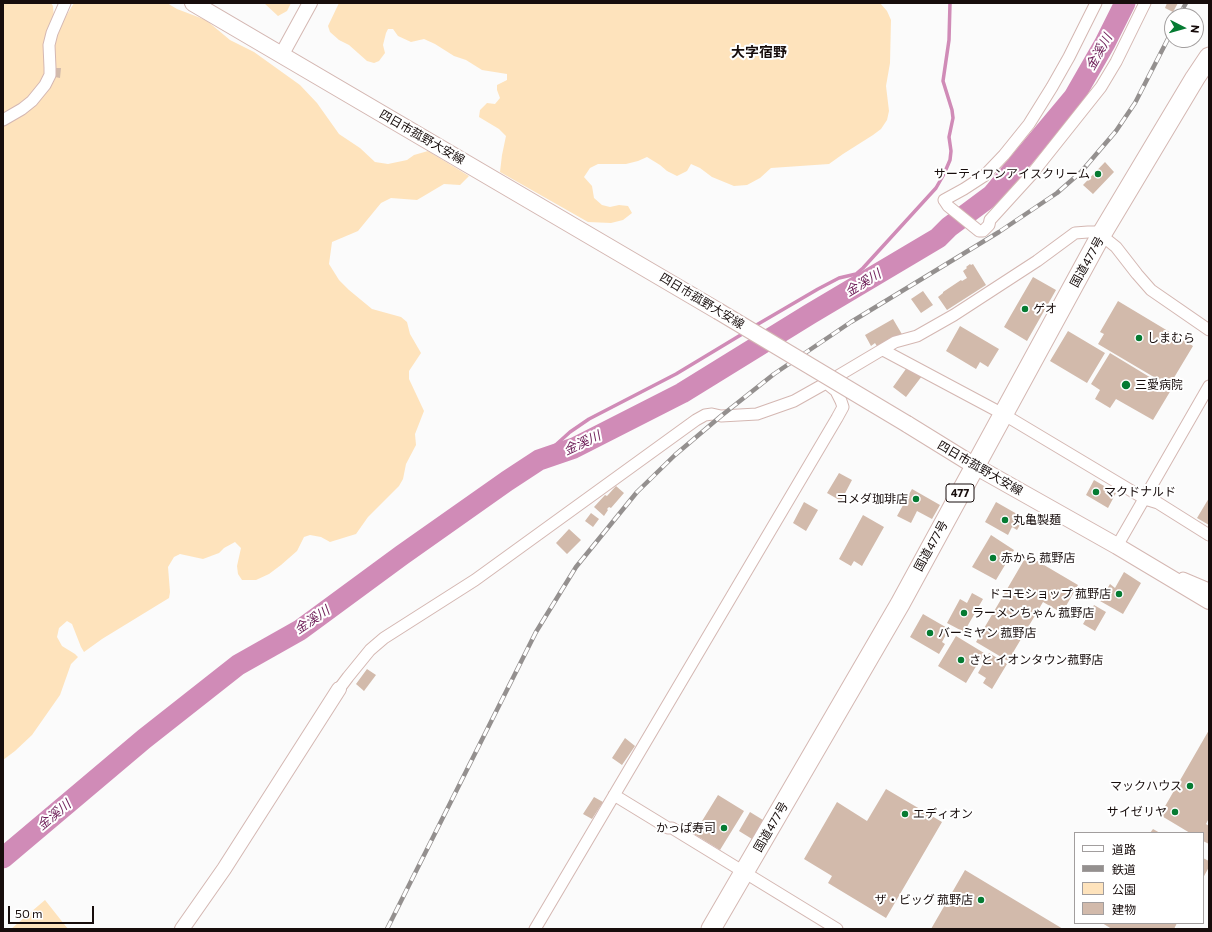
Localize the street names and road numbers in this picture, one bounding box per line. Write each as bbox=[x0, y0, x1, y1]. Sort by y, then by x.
street label: 四日市菰野大安線 bbox=[377, 107, 467, 167]
street label: 国道477号 bbox=[1067, 234, 1107, 290]
street label: 四日市菰野大安線 bbox=[657, 270, 747, 332]
street label: 四日市菰野大安線 bbox=[935, 438, 1025, 498]
road number: 477 bbox=[946, 484, 974, 502]
street label: 国道477号 bbox=[911, 518, 951, 574]
street label: 国道477号 bbox=[751, 799, 791, 855]

